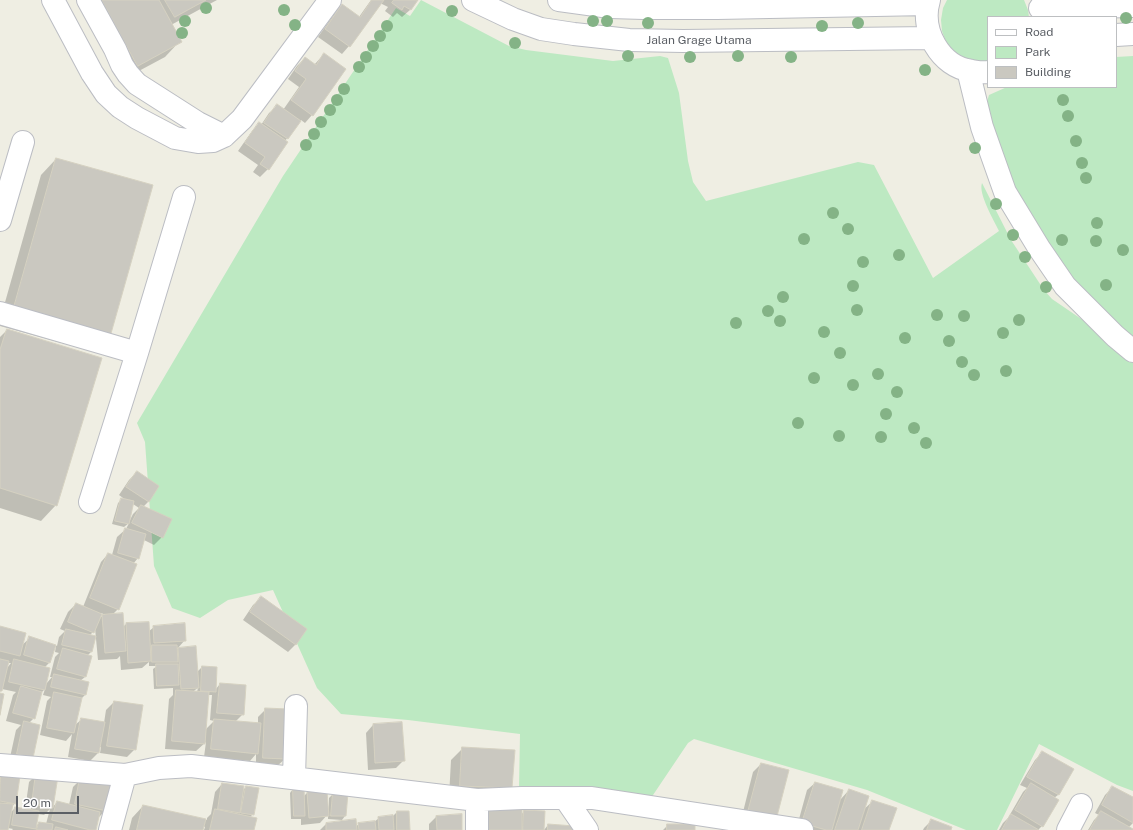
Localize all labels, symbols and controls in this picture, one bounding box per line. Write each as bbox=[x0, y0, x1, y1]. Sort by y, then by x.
legend bbox=[987, 16, 1117, 88]
text: Road bbox=[1025, 25, 1053, 39]
street label: Jalan Grage Utama bbox=[646, 33, 752, 47]
text: Park bbox=[1025, 45, 1051, 59]
text: Building bbox=[1025, 65, 1071, 79]
scale bar bbox=[18, 788, 81, 814]
text: 20 m bbox=[23, 796, 51, 810]

